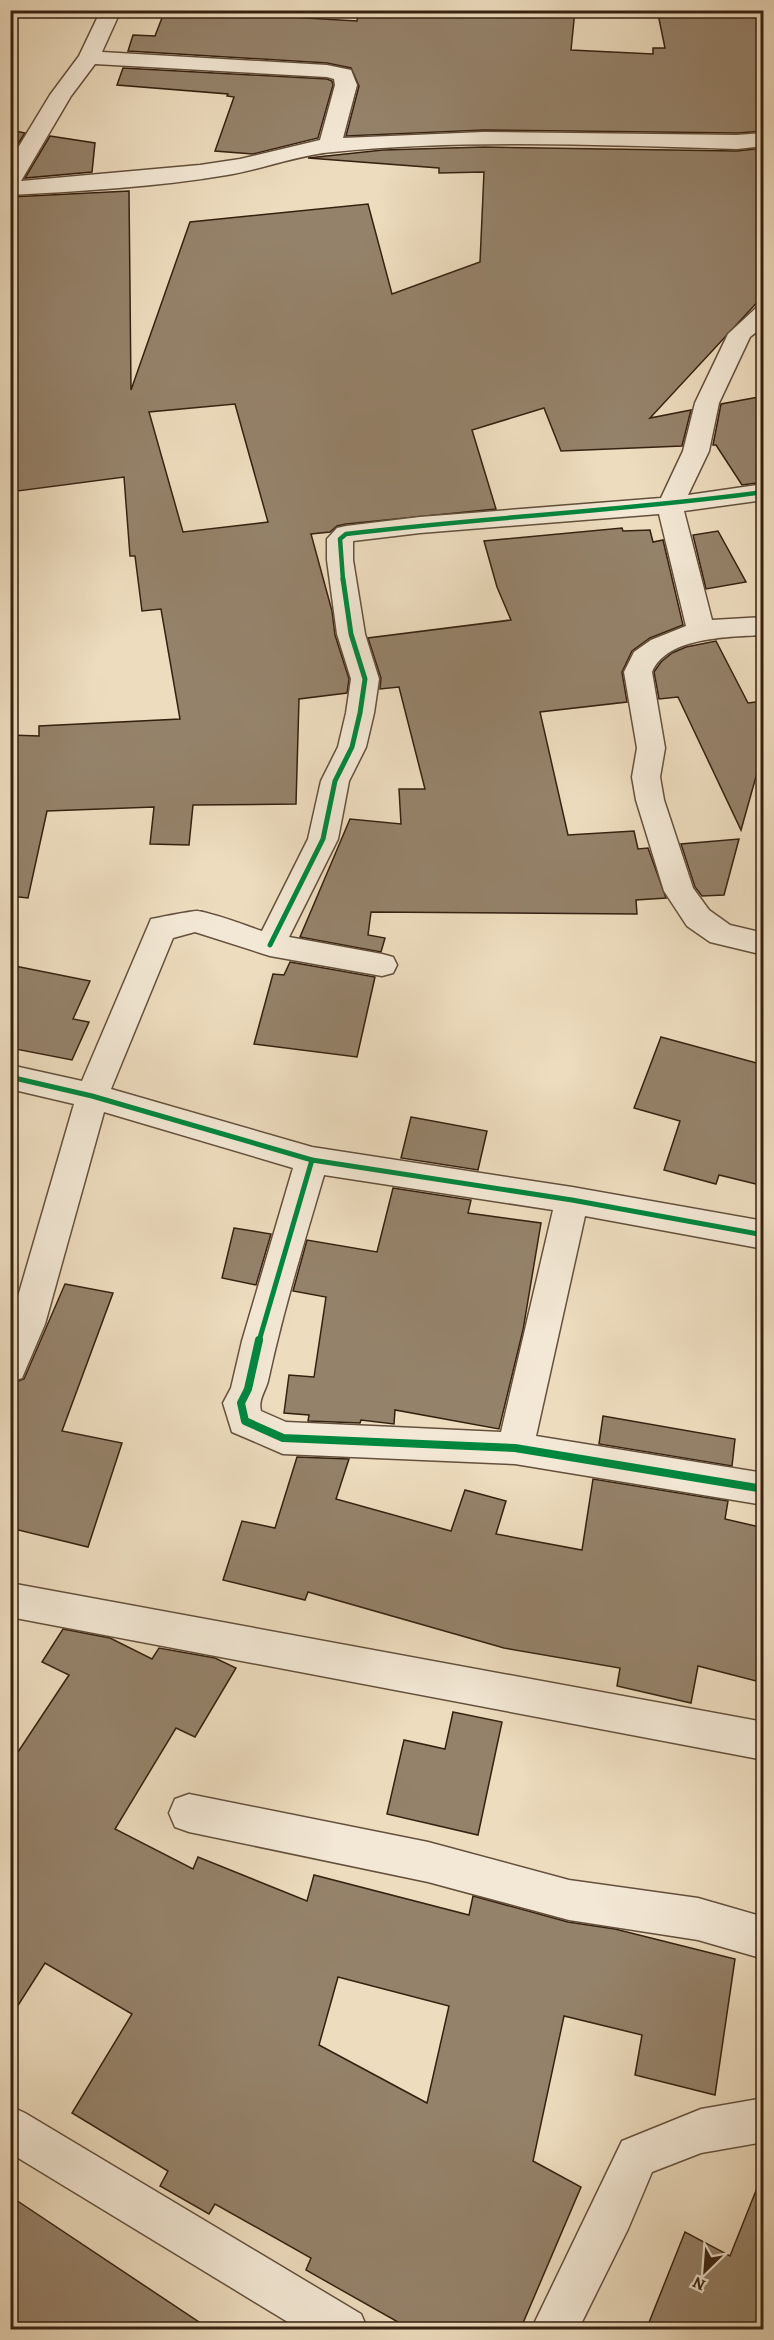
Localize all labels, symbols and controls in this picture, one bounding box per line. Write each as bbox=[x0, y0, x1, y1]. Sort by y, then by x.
north arrow bbox=[675, 2241, 735, 2301]
text: N bbox=[689, 2271, 709, 2296]

